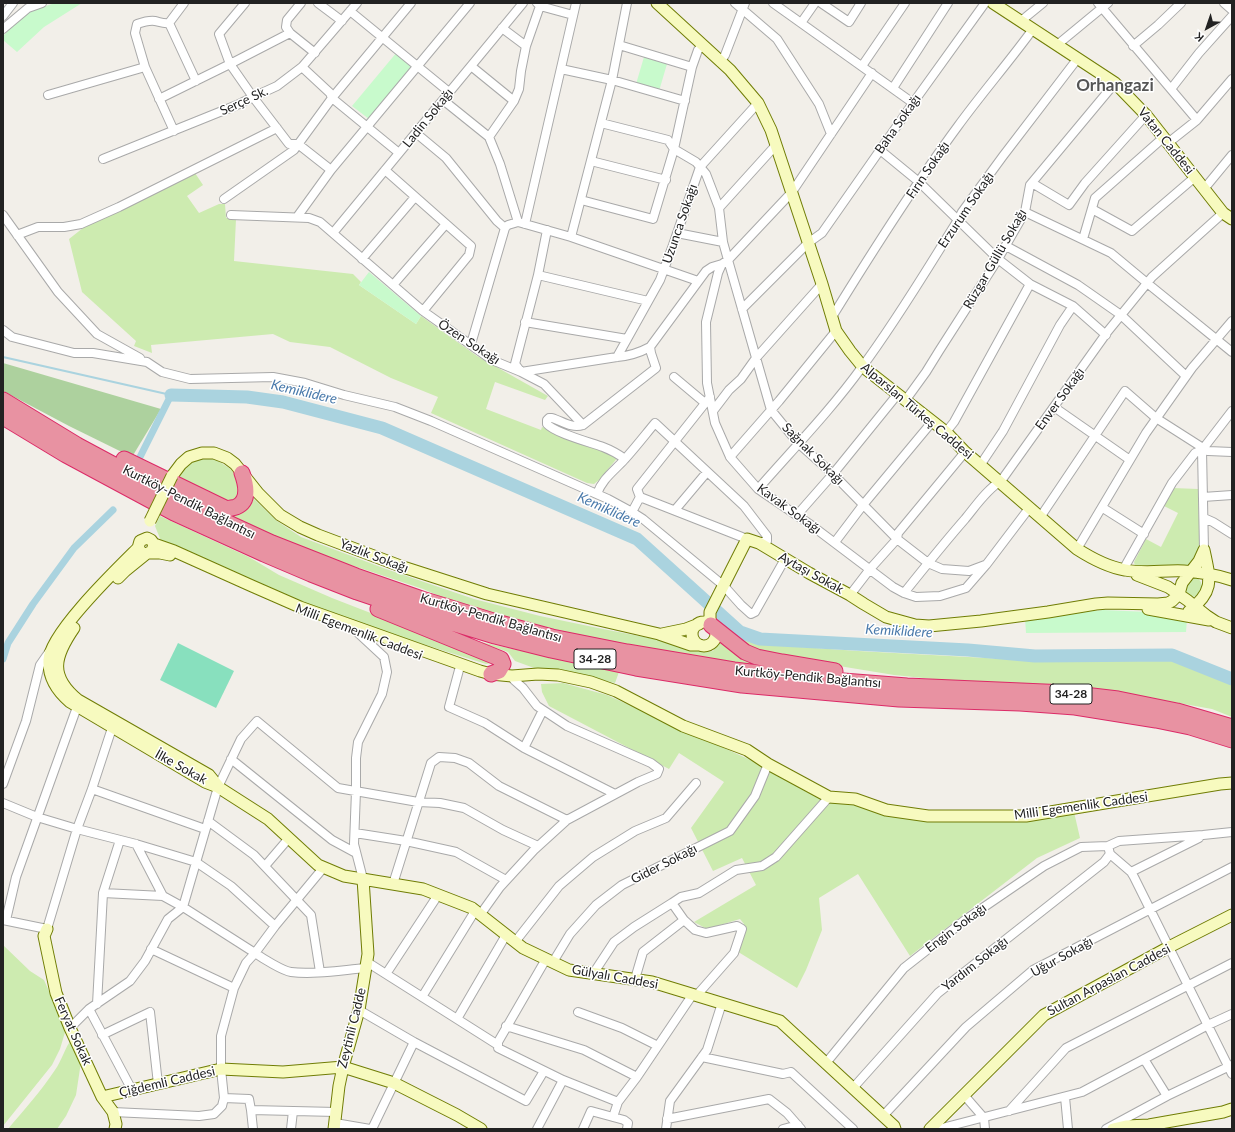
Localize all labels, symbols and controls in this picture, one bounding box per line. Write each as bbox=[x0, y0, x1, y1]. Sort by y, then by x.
north arrow bbox=[1187, 8, 1227, 48]
text: K bbox=[1192, 30, 1206, 45]
district label: Orhangazi bbox=[1076, 76, 1154, 96]
street label: Serçe Sk. bbox=[217, 83, 271, 119]
street label: Ladin Sokağı bbox=[399, 85, 457, 151]
street label: Baha Sokağı bbox=[872, 91, 924, 157]
street label: Vatan Caddesi bbox=[1134, 105, 1198, 177]
street label: Fırın Sokağı bbox=[903, 138, 953, 202]
street label: Erzurum Sokağı bbox=[935, 169, 997, 251]
street label: Uzunca Sokağı bbox=[659, 182, 701, 266]
street label: Rüzgar Güllü Sokağı bbox=[960, 206, 1030, 312]
street label: Özen Sokağı bbox=[435, 316, 503, 368]
street label: Alparslan Türkeş Caddesi bbox=[858, 359, 976, 463]
street label: Enver Sokağı bbox=[1032, 365, 1088, 433]
water label: Kemiklidere bbox=[269, 376, 339, 408]
street label: Sağnak Sokağı bbox=[779, 420, 847, 488]
street label: Kurtköy-Pendik Bağlantısı bbox=[120, 462, 258, 542]
street label: Kavak Sokağı bbox=[754, 481, 824, 537]
water label: Kemiklidere bbox=[575, 489, 643, 531]
street label: Yazlık Sokağı bbox=[337, 536, 411, 576]
street label: Aytaşı Sokak bbox=[776, 549, 846, 597]
street label: Kurtköy-Pendik Bağlantısı bbox=[418, 590, 564, 646]
street label: Milli Egemenlik Caddesi bbox=[293, 601, 425, 663]
water label: Kemiklidere bbox=[865, 621, 933, 641]
road number: 34-28 bbox=[574, 649, 616, 669]
street label: Kurtköy-Pendik Bağlantısı bbox=[734, 663, 882, 691]
road number: 34-28 bbox=[1050, 684, 1092, 704]
street label: İlke Sokak bbox=[152, 746, 210, 788]
street label: Milli Egemenlik Caddesi bbox=[1013, 789, 1149, 823]
street label: Gider Sokağı bbox=[628, 841, 700, 887]
street label: Engin Sokağı bbox=[922, 900, 990, 956]
street label: Yardım Sokağı bbox=[939, 933, 1011, 995]
street label: Uğur Sokağı bbox=[1028, 934, 1096, 980]
street label: Sultan Arpaslan Caddesi bbox=[1045, 941, 1173, 1019]
street label: Gülyalı Caddesi bbox=[571, 962, 659, 992]
street label: Zeytinli Cadde bbox=[334, 986, 370, 1070]
street label: Feryat Sokak bbox=[51, 994, 95, 1068]
street label: Çiğdemli Caddesi bbox=[117, 1063, 217, 1101]

